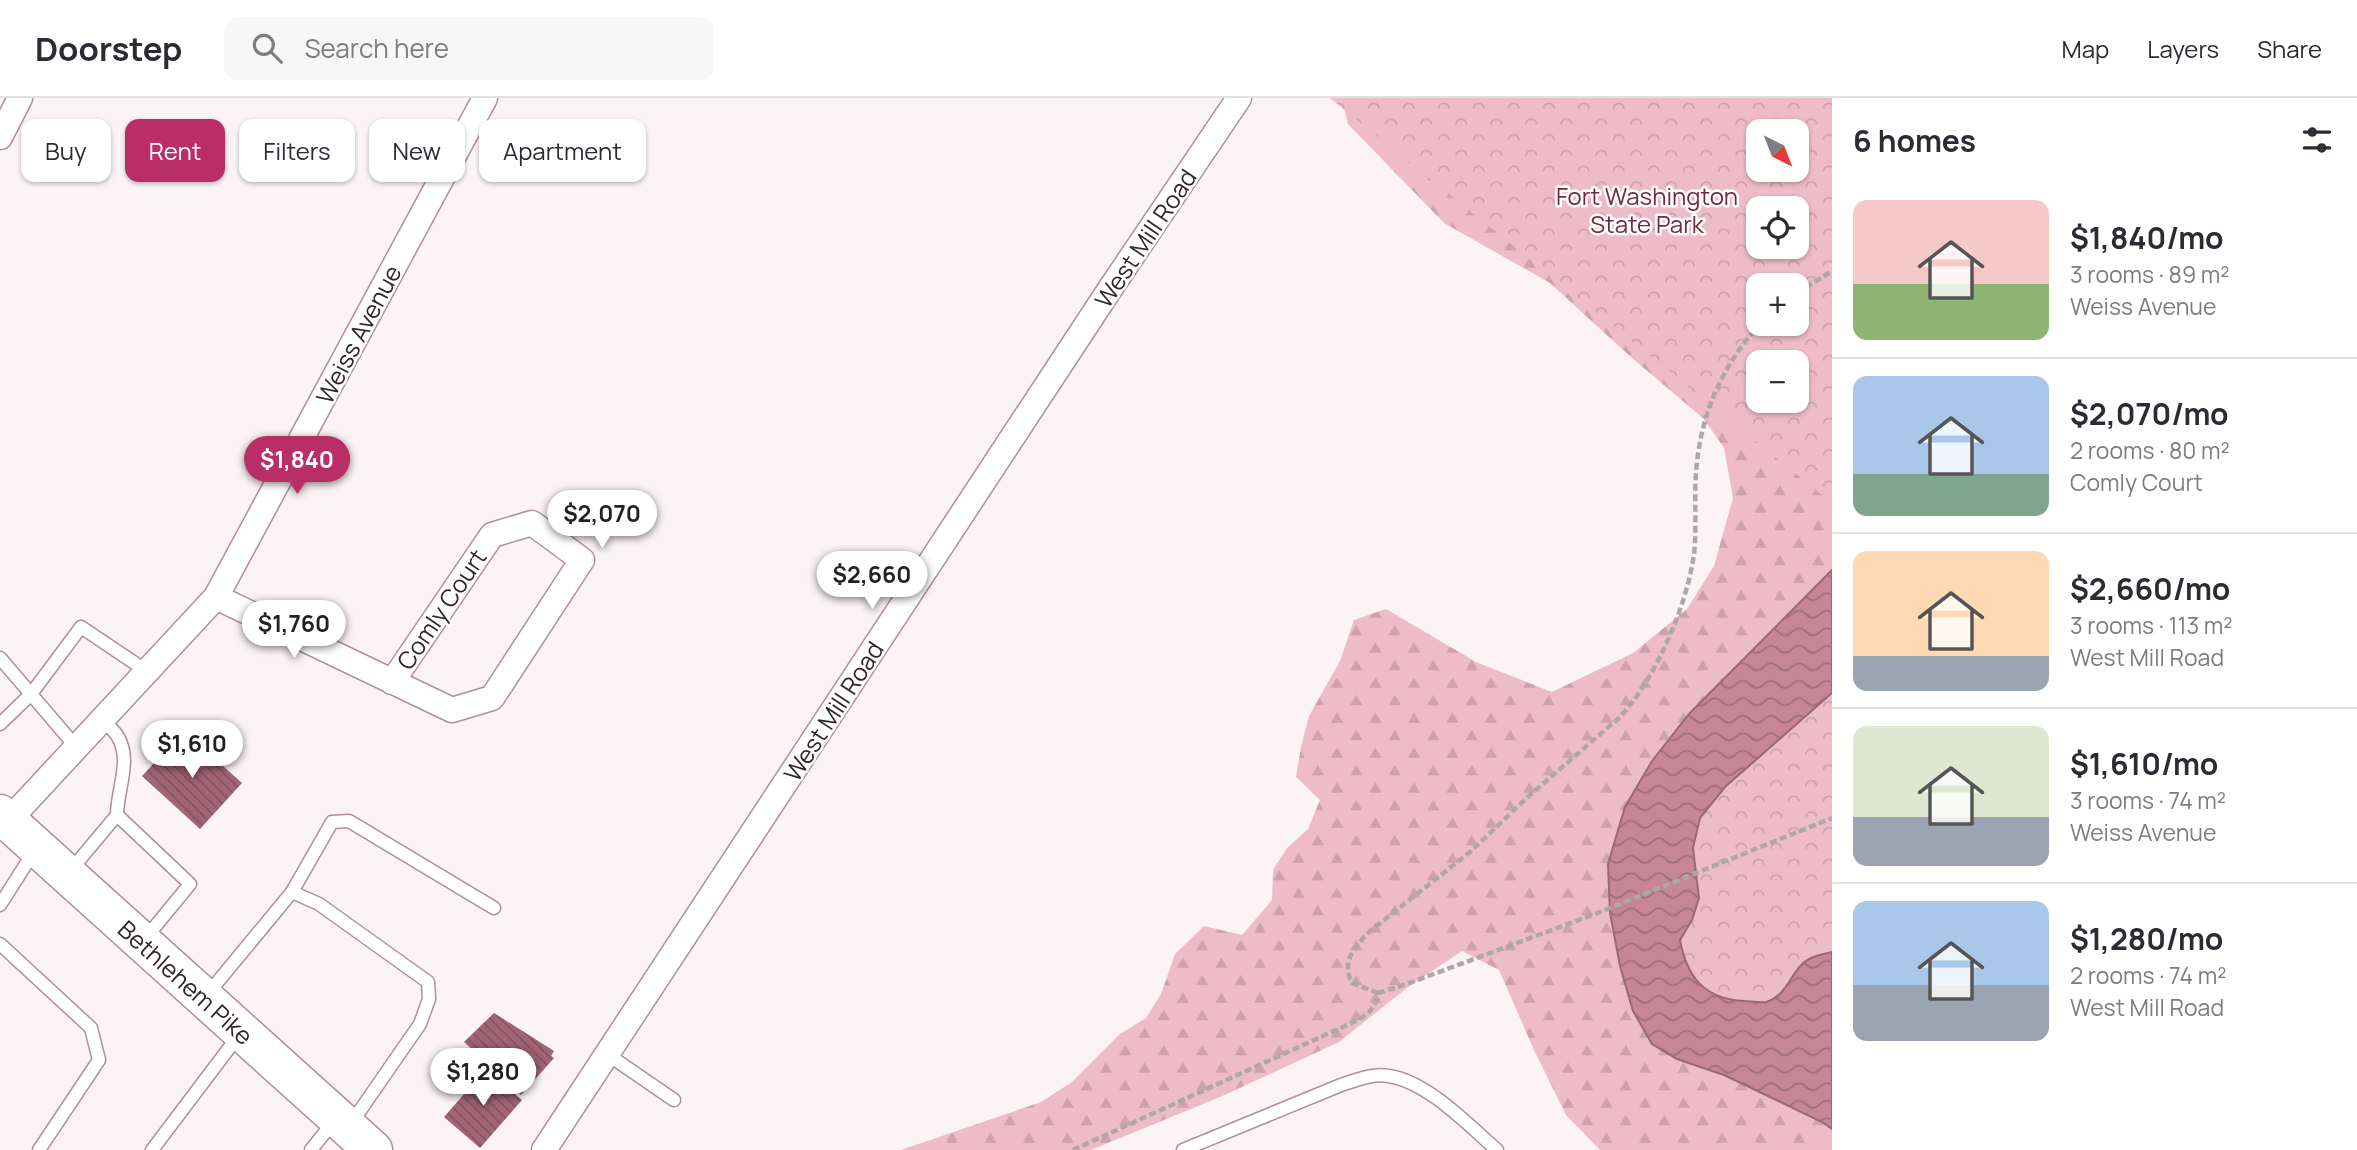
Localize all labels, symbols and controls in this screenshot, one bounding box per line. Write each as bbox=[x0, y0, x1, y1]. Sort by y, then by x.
search box bbox=[224, 17, 714, 80]
text: Doorstep bbox=[35, 26, 182, 71]
icon: search bbox=[248, 29, 286, 67]
text: Search here bbox=[304, 30, 449, 66]
text: Map bbox=[2062, 32, 2109, 65]
text: Layers bbox=[2147, 32, 2219, 65]
text: Share bbox=[2257, 32, 2322, 65]
chip: Buy bbox=[21, 119, 111, 182]
chip: Rent bbox=[125, 119, 225, 182]
chip: Filters bbox=[239, 119, 355, 182]
chip: New bbox=[369, 119, 465, 182]
chip: Apartment bbox=[479, 119, 646, 182]
north arrow bbox=[1746, 119, 1810, 182]
map controls bbox=[1746, 119, 1809, 413]
text: 6 homes bbox=[1853, 120, 1976, 161]
icon: filters bbox=[2298, 121, 2336, 159]
street label: West Mill Road bbox=[1086, 162, 1204, 314]
park label: Fort Washington State Park bbox=[1556, 179, 1738, 240]
button: locate bbox=[1746, 196, 1809, 259]
text: $1,840/mo bbox=[2070, 217, 2224, 258]
icon: home bbox=[1909, 228, 1993, 312]
text: 3 rooms · 89 m² bbox=[2070, 258, 2230, 290]
street label: Weiss Avenue bbox=[308, 259, 408, 409]
button: + bbox=[1746, 273, 1809, 336]
text: Weiss Avenue bbox=[2070, 290, 2216, 322]
button: − bbox=[1746, 350, 1809, 413]
text: $2,070/mo bbox=[2070, 393, 2229, 434]
icon: home bbox=[1909, 404, 1993, 488]
text: 2 rooms · 80 m² bbox=[2070, 434, 2230, 466]
pin: $1,840 bbox=[240, 436, 354, 496]
text: $1,840 bbox=[260, 443, 334, 475]
text: Comly Court bbox=[2070, 466, 2203, 498]
pin: $2,070 bbox=[545, 490, 659, 550]
text: $2,070 bbox=[563, 497, 641, 529]
street label: Comly Court bbox=[389, 542, 493, 676]
pin: $2,660 bbox=[815, 552, 929, 611]
text: $2,660 bbox=[833, 558, 911, 590]
text: $2,660/mo bbox=[2070, 568, 2230, 609]
icon: home bbox=[1909, 579, 1993, 663]
pin: $1,760 bbox=[237, 601, 351, 660]
text: $1,760 bbox=[258, 607, 330, 639]
text: 3 rooms · 113 m² bbox=[2070, 609, 2233, 641]
street label: West Mill Road bbox=[775, 635, 891, 787]
text: West Mill Road bbox=[2070, 641, 2224, 673]
pin: $1,610 bbox=[135, 720, 249, 780]
text: $1,610 bbox=[157, 727, 227, 759]
text: $1,610/mo bbox=[2070, 743, 2218, 784]
icon: home bbox=[1909, 754, 1993, 838]
text: 3 rooms · 74 m² bbox=[2070, 784, 2226, 816]
text: Weiss Avenue bbox=[2070, 816, 2216, 848]
street label: Bethlehem Pike bbox=[111, 912, 261, 1052]
text: $1,280/mo bbox=[2070, 918, 2223, 959]
icon: home bbox=[1909, 929, 1993, 1013]
text: 2 rooms · 74 m² bbox=[2070, 959, 2226, 991]
text: West Mill Road bbox=[2070, 991, 2224, 1023]
pin: $1,280 bbox=[426, 1048, 540, 1108]
text: $1,280 bbox=[446, 1055, 520, 1087]

